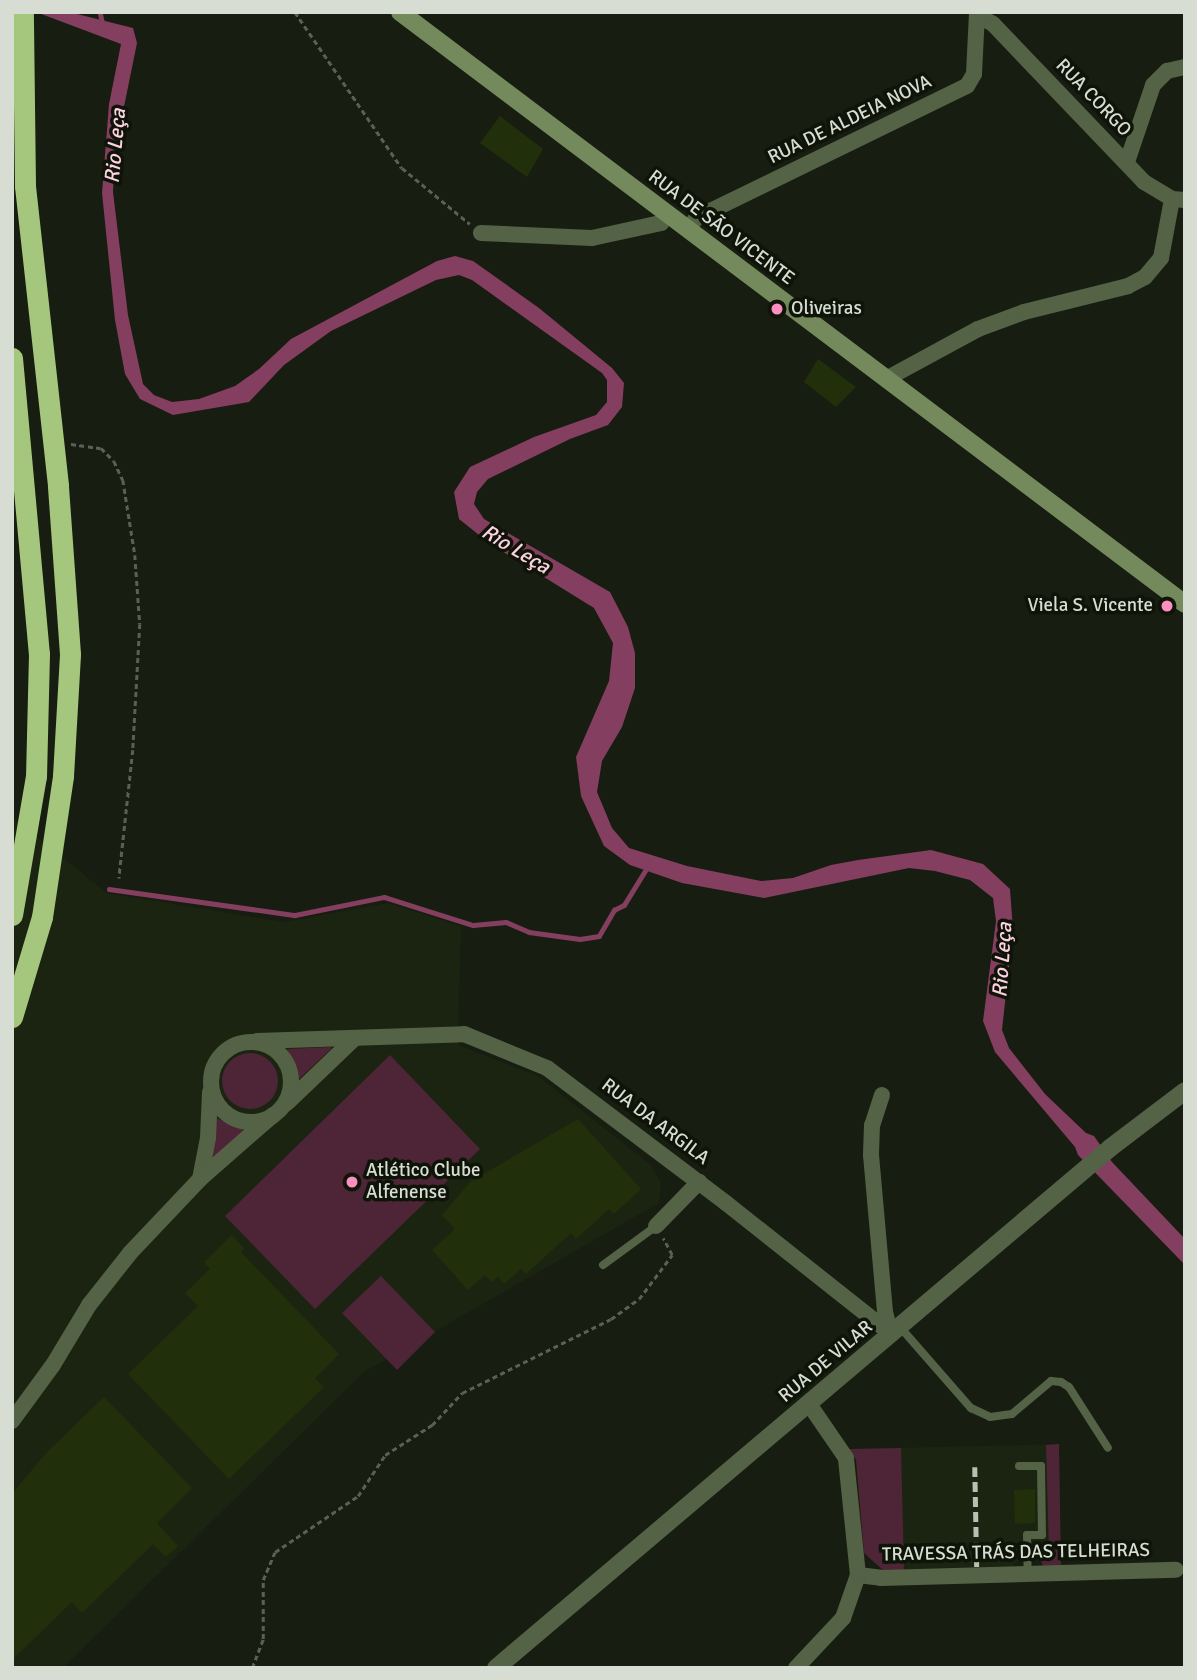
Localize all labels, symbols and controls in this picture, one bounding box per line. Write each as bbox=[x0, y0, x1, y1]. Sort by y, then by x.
street label: RUA CORGO bbox=[1050, 54, 1136, 142]
street label: RUA DE ALDEIA NOVA bbox=[765, 71, 935, 169]
water label: Rio Leça bbox=[99, 107, 131, 185]
street label: RUA DE SÃO VICENTE bbox=[644, 166, 798, 290]
place label: Oliveiras bbox=[791, 298, 862, 320]
marker: Oliveiras bbox=[769, 301, 785, 317]
water label: Rio Leça bbox=[477, 519, 555, 579]
place label: Viela S. Vicente bbox=[1028, 595, 1153, 617]
marker: Viela S. Vicente bbox=[1159, 598, 1175, 614]
water label: Rio Leça bbox=[987, 922, 1017, 998]
street label: RUA DA ARGILA bbox=[597, 1074, 713, 1170]
place label: Atlético Clube Alfenense bbox=[366, 1160, 480, 1204]
marker: Atlético Clube Alfenense bbox=[344, 1174, 360, 1190]
street label: RUA DE VILAR bbox=[774, 1316, 878, 1408]
street label: TRAVESSA TRÁS DAS TELHEIRAS bbox=[882, 1539, 1150, 1567]

